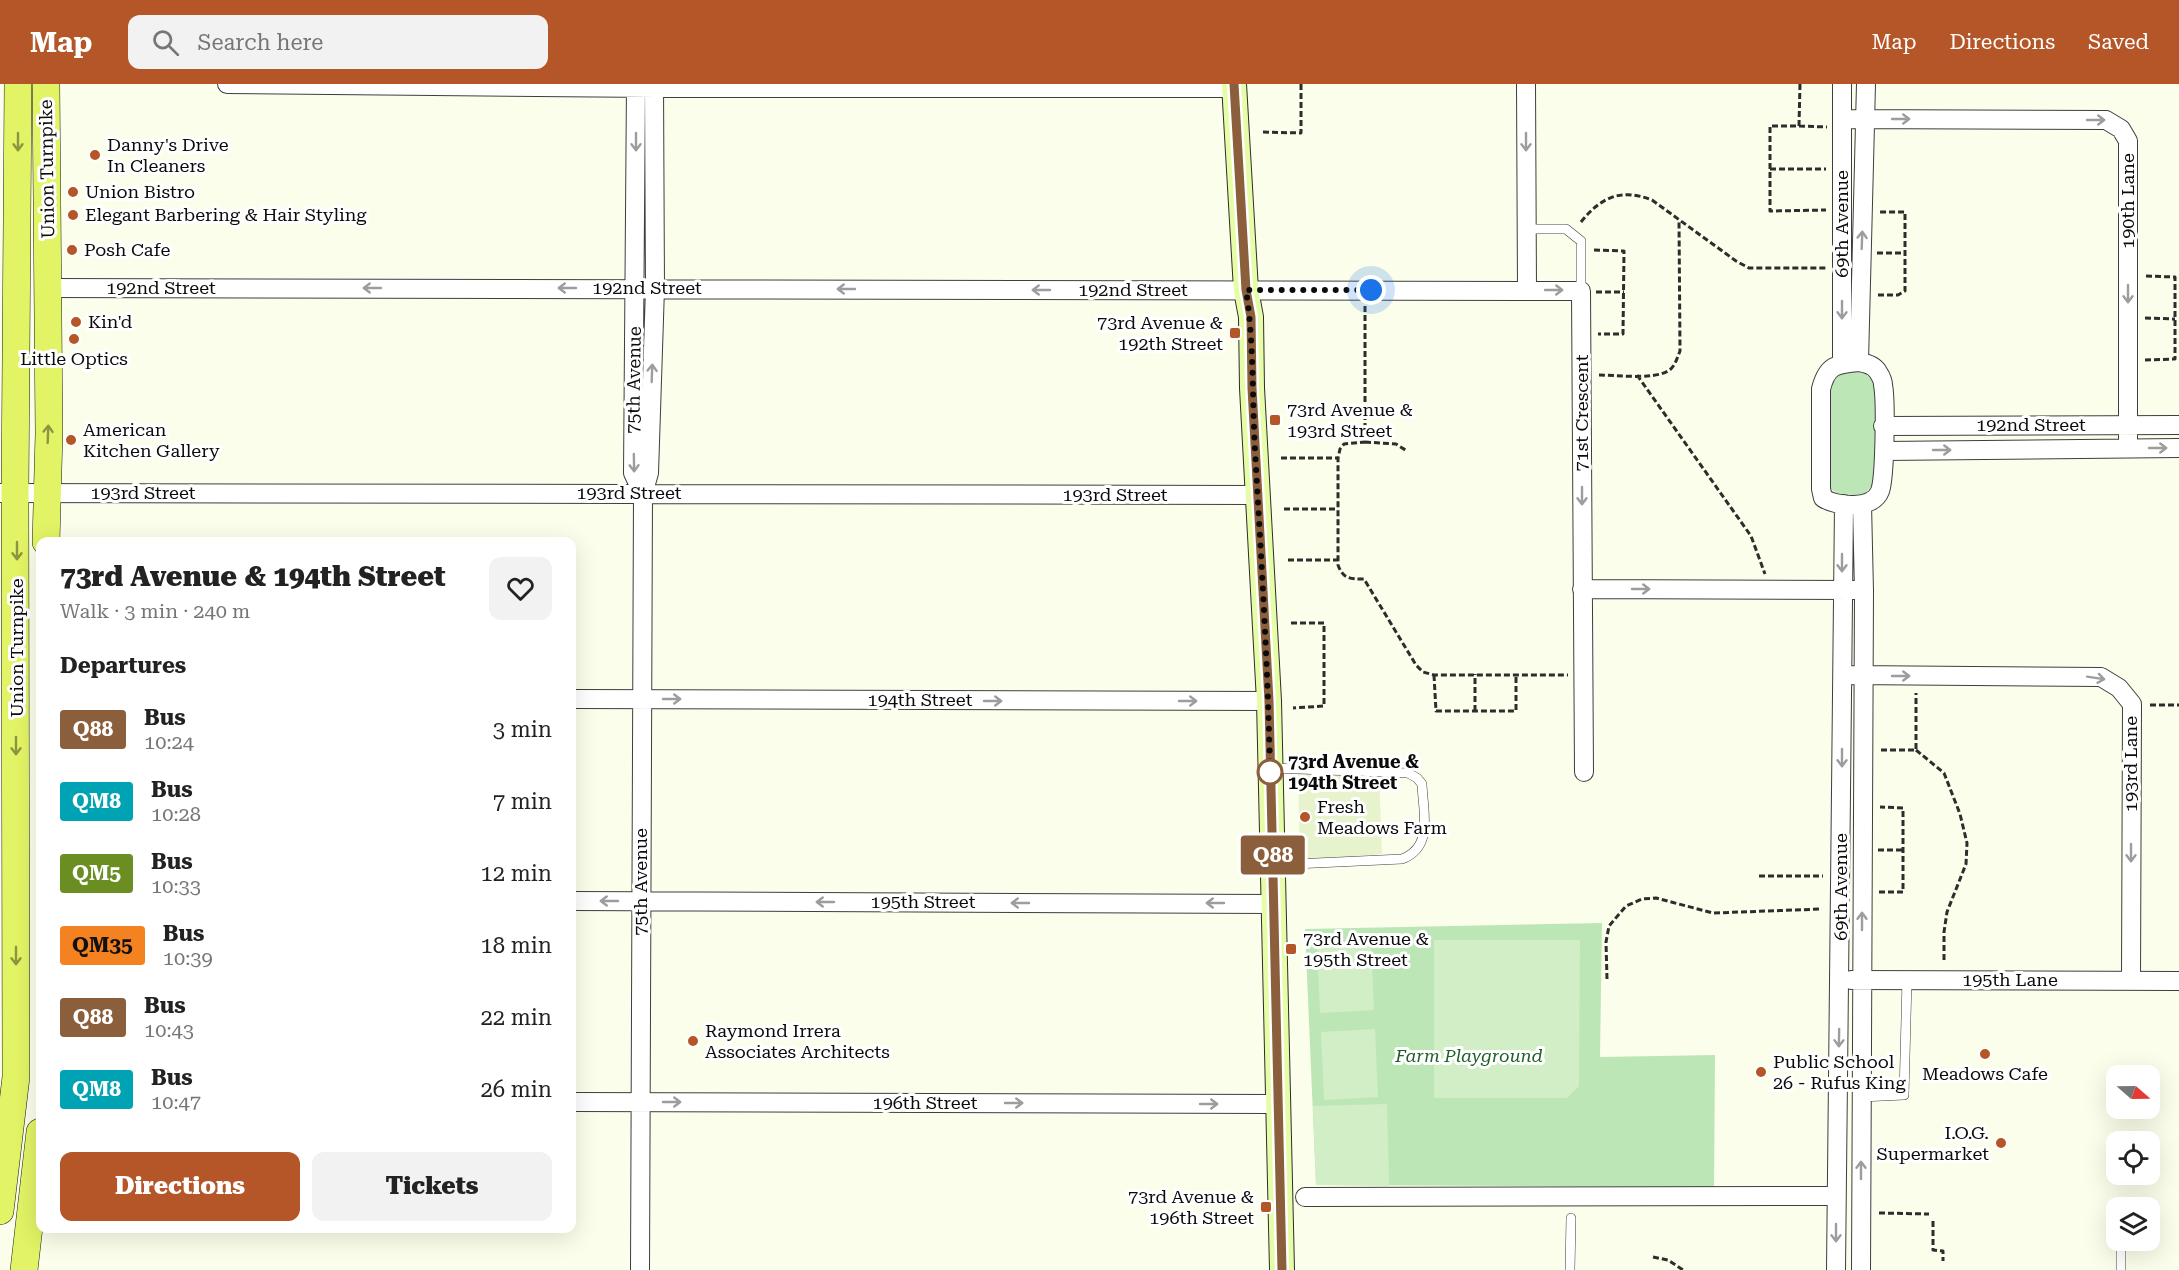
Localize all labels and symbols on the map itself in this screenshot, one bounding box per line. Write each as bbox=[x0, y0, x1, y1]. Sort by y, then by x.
street label: Union Turnpike bbox=[35, 99, 58, 239]
one-way arrow bbox=[1890, 113, 1910, 125]
one-way arrow bbox=[2085, 114, 2105, 126]
one-way arrow bbox=[12, 132, 24, 152]
one-way arrow bbox=[630, 132, 642, 152]
one-way arrow bbox=[1520, 132, 1532, 152]
place label: Danny's Drive In Cleaners bbox=[107, 134, 229, 176]
marker: Danny's Drive In Cleaners bbox=[88, 148, 102, 162]
street label: 190th Lane bbox=[2117, 153, 2138, 249]
street label: 69th Avenue bbox=[1831, 170, 1852, 278]
place label: Union Bistro bbox=[85, 181, 195, 202]
marker: Union Bistro bbox=[66, 185, 80, 199]
place label: Elegant Barbering & Hair Styling bbox=[85, 204, 367, 225]
marker: Elegant Barbering & Hair Styling bbox=[66, 208, 80, 222]
one-way arrow bbox=[1857, 231, 1868, 251]
place label: Posh Cafe bbox=[84, 239, 171, 260]
marker: Posh Cafe bbox=[65, 243, 79, 257]
your location bbox=[1356, 275, 1386, 305]
street label: 192nd Street bbox=[106, 277, 216, 298]
street label: 192nd Street bbox=[592, 277, 702, 298]
street label: 192nd Street bbox=[1078, 279, 1188, 300]
one-way arrow bbox=[362, 282, 382, 294]
one-way arrow bbox=[557, 282, 577, 294]
one-way arrow bbox=[836, 283, 856, 295]
one-way arrow bbox=[1031, 284, 1051, 296]
one-way arrow bbox=[2122, 284, 2134, 304]
one-way arrow bbox=[1543, 285, 1563, 296]
one-way arrow bbox=[1836, 300, 1848, 320]
place label: Kin'd bbox=[88, 311, 133, 332]
place label: 73rd Avenue & 192th Street bbox=[1097, 312, 1223, 354]
marker: Kin'd bbox=[69, 315, 83, 329]
street label: 75th Avenue bbox=[622, 326, 645, 434]
marker: 73rd Avenue & 192th Street bbox=[1228, 326, 1242, 340]
marker: Little Optics bbox=[67, 332, 81, 346]
place label: Little Optics bbox=[20, 348, 128, 369]
street label: 71st Crescent bbox=[1571, 354, 1592, 471]
one-way arrow bbox=[647, 364, 658, 384]
place label: 73rd Avenue & 193rd Street bbox=[1287, 399, 1413, 441]
marker: 73rd Avenue & 193rd Street bbox=[1268, 413, 1282, 427]
street label: 192nd Street bbox=[1976, 414, 2086, 435]
place label: American Kitchen Gallery bbox=[83, 419, 220, 461]
one-way arrow bbox=[43, 425, 54, 444]
marker: American Kitchen Gallery bbox=[64, 433, 78, 447]
one-way arrow bbox=[2148, 442, 2168, 454]
one-way arrow bbox=[1932, 444, 1952, 456]
one-way arrow bbox=[628, 453, 640, 473]
street label: 193rd Street bbox=[90, 482, 196, 503]
street label: 193rd Street bbox=[576, 482, 682, 503]
street label: 193rd Street bbox=[1062, 484, 1168, 505]
one-way arrow bbox=[1576, 486, 1588, 506]
one-way arrow bbox=[11, 541, 23, 561]
one-way arrow bbox=[1836, 552, 1848, 572]
street label: Union Turnpike bbox=[6, 578, 27, 718]
one-way arrow bbox=[1630, 583, 1650, 595]
one-way arrow bbox=[1891, 670, 1911, 682]
one-way arrow bbox=[2086, 673, 2105, 684]
street label: 194th Street bbox=[868, 689, 973, 710]
one-way arrow bbox=[661, 693, 681, 705]
one-way arrow bbox=[982, 695, 1002, 707]
one-way arrow bbox=[1177, 696, 1197, 707]
street label: 193rd Lane bbox=[2120, 716, 2141, 812]
one-way arrow bbox=[10, 736, 22, 756]
one-way arrow bbox=[1836, 747, 1848, 767]
place label: 73rd Avenue & 194th Street bbox=[1288, 751, 1419, 793]
marker: 73rd Avenue & 194th Street bbox=[1257, 759, 1283, 785]
place label: Fresh Meadows Farm bbox=[1317, 796, 1447, 838]
marker: Fresh Meadows Farm bbox=[1298, 810, 1312, 824]
street label: 75th Avenue bbox=[630, 828, 651, 936]
street label: 69th Avenue bbox=[1830, 833, 1851, 941]
line badge: Q88 bbox=[1238, 836, 1308, 874]
one-way arrow bbox=[2125, 842, 2137, 862]
street label: 195th Street bbox=[871, 891, 976, 912]
one-way arrow bbox=[600, 895, 620, 907]
one-way arrow bbox=[816, 896, 836, 908]
one-way arrow bbox=[1011, 897, 1031, 909]
one-way arrow bbox=[1206, 897, 1226, 909]
one-way arrow bbox=[1856, 912, 1868, 932]
place label: 73rd Avenue & 195th Street bbox=[1303, 928, 1429, 970]
marker: 73rd Avenue & 195th Street bbox=[1284, 942, 1298, 956]
one-way arrow bbox=[10, 946, 22, 966]
street label: 195th Lane bbox=[1962, 969, 2058, 990]
place label: Raymond Irrera Associates Architects bbox=[705, 1020, 890, 1062]
one-way arrow bbox=[1833, 1028, 1845, 1048]
marker: Raymond Irrera Associates Architects bbox=[686, 1034, 700, 1048]
park label: Farm Playground bbox=[1394, 1045, 1543, 1066]
marker: Meadows Cafe bbox=[1978, 1047, 1992, 1061]
place label: Public School 26 - Rufus King bbox=[1773, 1051, 1906, 1093]
place label: Meadows Cafe bbox=[1922, 1063, 2048, 1084]
marker: Public School 26 - Rufus King bbox=[1754, 1065, 1768, 1079]
north arrow bbox=[2106, 1065, 2160, 1119]
street label: 196th Street bbox=[873, 1092, 978, 1113]
one-way arrow bbox=[661, 1096, 681, 1108]
one-way arrow bbox=[1003, 1097, 1023, 1109]
one-way arrow bbox=[1198, 1098, 1218, 1110]
place label: I.O.G. Supermarket bbox=[1876, 1122, 1989, 1164]
marker: I.O.G. Supermarket bbox=[1994, 1136, 2008, 1150]
one-way arrow bbox=[1855, 1160, 1867, 1180]
place label: 73rd Avenue & 196th Street bbox=[1128, 1186, 1254, 1228]
marker: 73rd Avenue & 196th Street bbox=[1259, 1200, 1273, 1214]
one-way arrow bbox=[1830, 1223, 1842, 1243]

